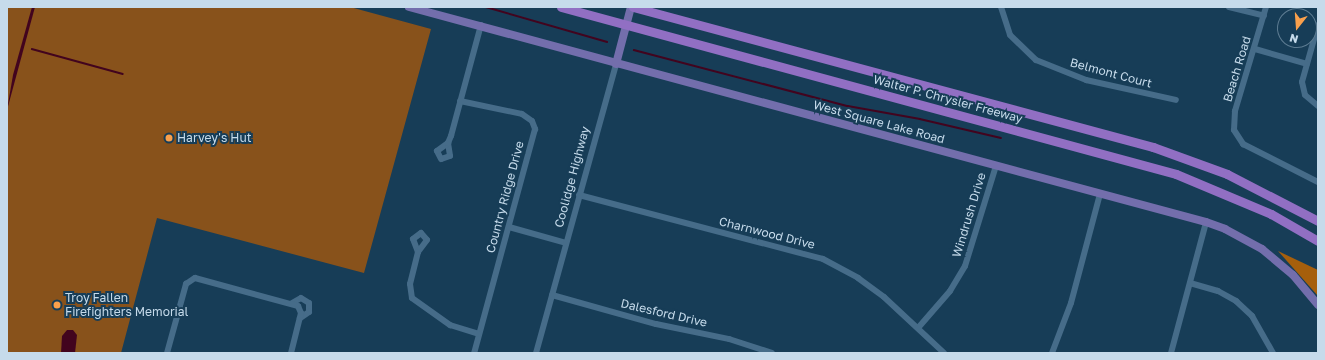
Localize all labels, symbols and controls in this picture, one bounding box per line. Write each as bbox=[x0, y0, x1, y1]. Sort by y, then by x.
north arrow bbox=[1277, 8, 1317, 48]
text: N bbox=[1288, 32, 1300, 46]
street label: Beach Road bbox=[1220, 34, 1254, 104]
street label: Belmont Court bbox=[1069, 55, 1153, 91]
street label: Walter P. Chrysler Freeway bbox=[872, 72, 1024, 126]
street label: West Square Lake Road bbox=[812, 98, 946, 146]
street label: Coolidge Highway bbox=[552, 125, 592, 229]
place label: Harvey's Hut bbox=[177, 131, 252, 145]
marker: Harvey's Hut bbox=[164, 133, 174, 143]
street label: Country Ridge Drive bbox=[483, 139, 527, 255]
street label: Windrush Drive bbox=[949, 171, 989, 259]
street label: Charnwood Drive bbox=[718, 214, 816, 252]
place label: Troy Fallen Firefighters Memorial bbox=[65, 291, 188, 319]
street label: Dalesford Drive bbox=[619, 296, 709, 330]
marker: Troy Fallen Firefighters Memorial bbox=[52, 300, 62, 310]

